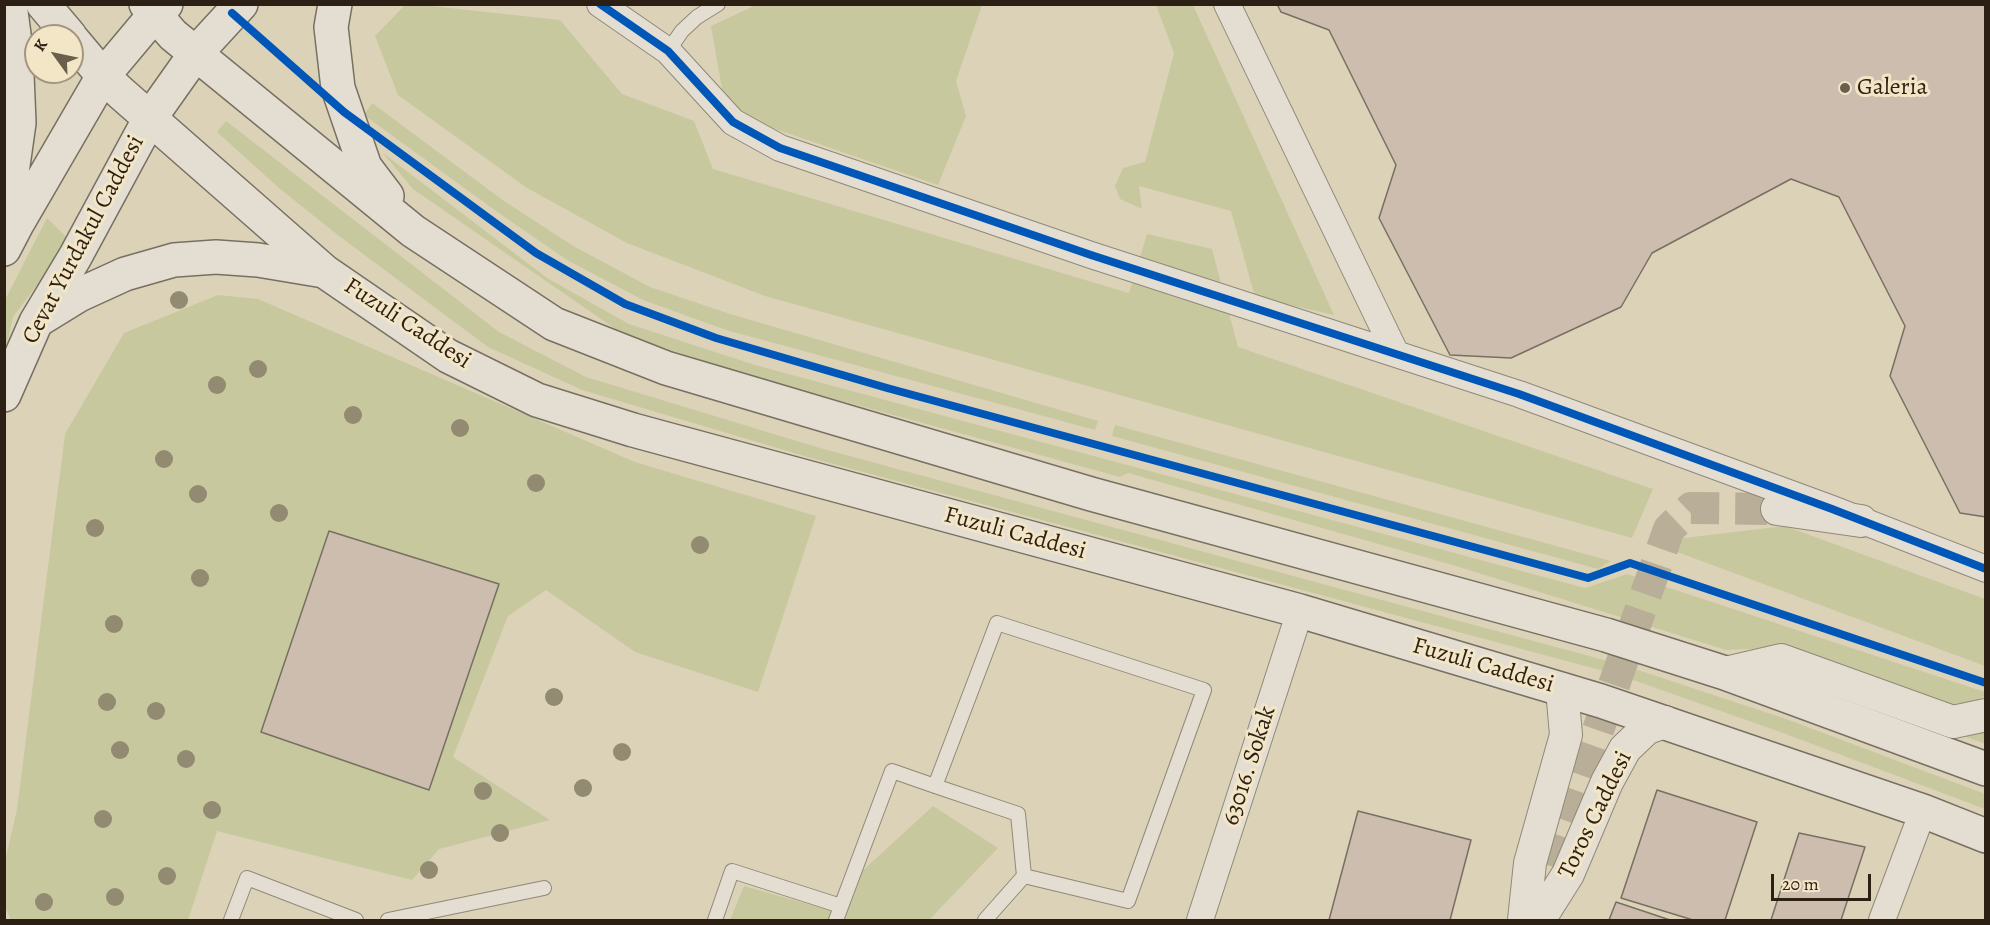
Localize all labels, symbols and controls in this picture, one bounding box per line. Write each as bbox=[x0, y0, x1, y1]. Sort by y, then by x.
north arrow bbox=[24, 24, 84, 84]
text: K bbox=[28, 35, 53, 56]
place label: Galeria bbox=[1857, 74, 1928, 102]
marker: Galeria bbox=[1838, 81, 1852, 95]
street label: Cevat Yurdakul Caddesi bbox=[17, 131, 151, 349]
street label: Fuzuli Caddesi bbox=[338, 272, 476, 376]
street label: Fuzuli Caddesi bbox=[941, 501, 1089, 567]
street label: Fuzuli Caddesi bbox=[1409, 632, 1557, 700]
street label: 63016. Sokak bbox=[1217, 703, 1283, 829]
street label: Toros Caddesi bbox=[1553, 747, 1639, 883]
scale bar bbox=[1774, 862, 1874, 900]
text: 20 m bbox=[1782, 872, 1819, 896]

